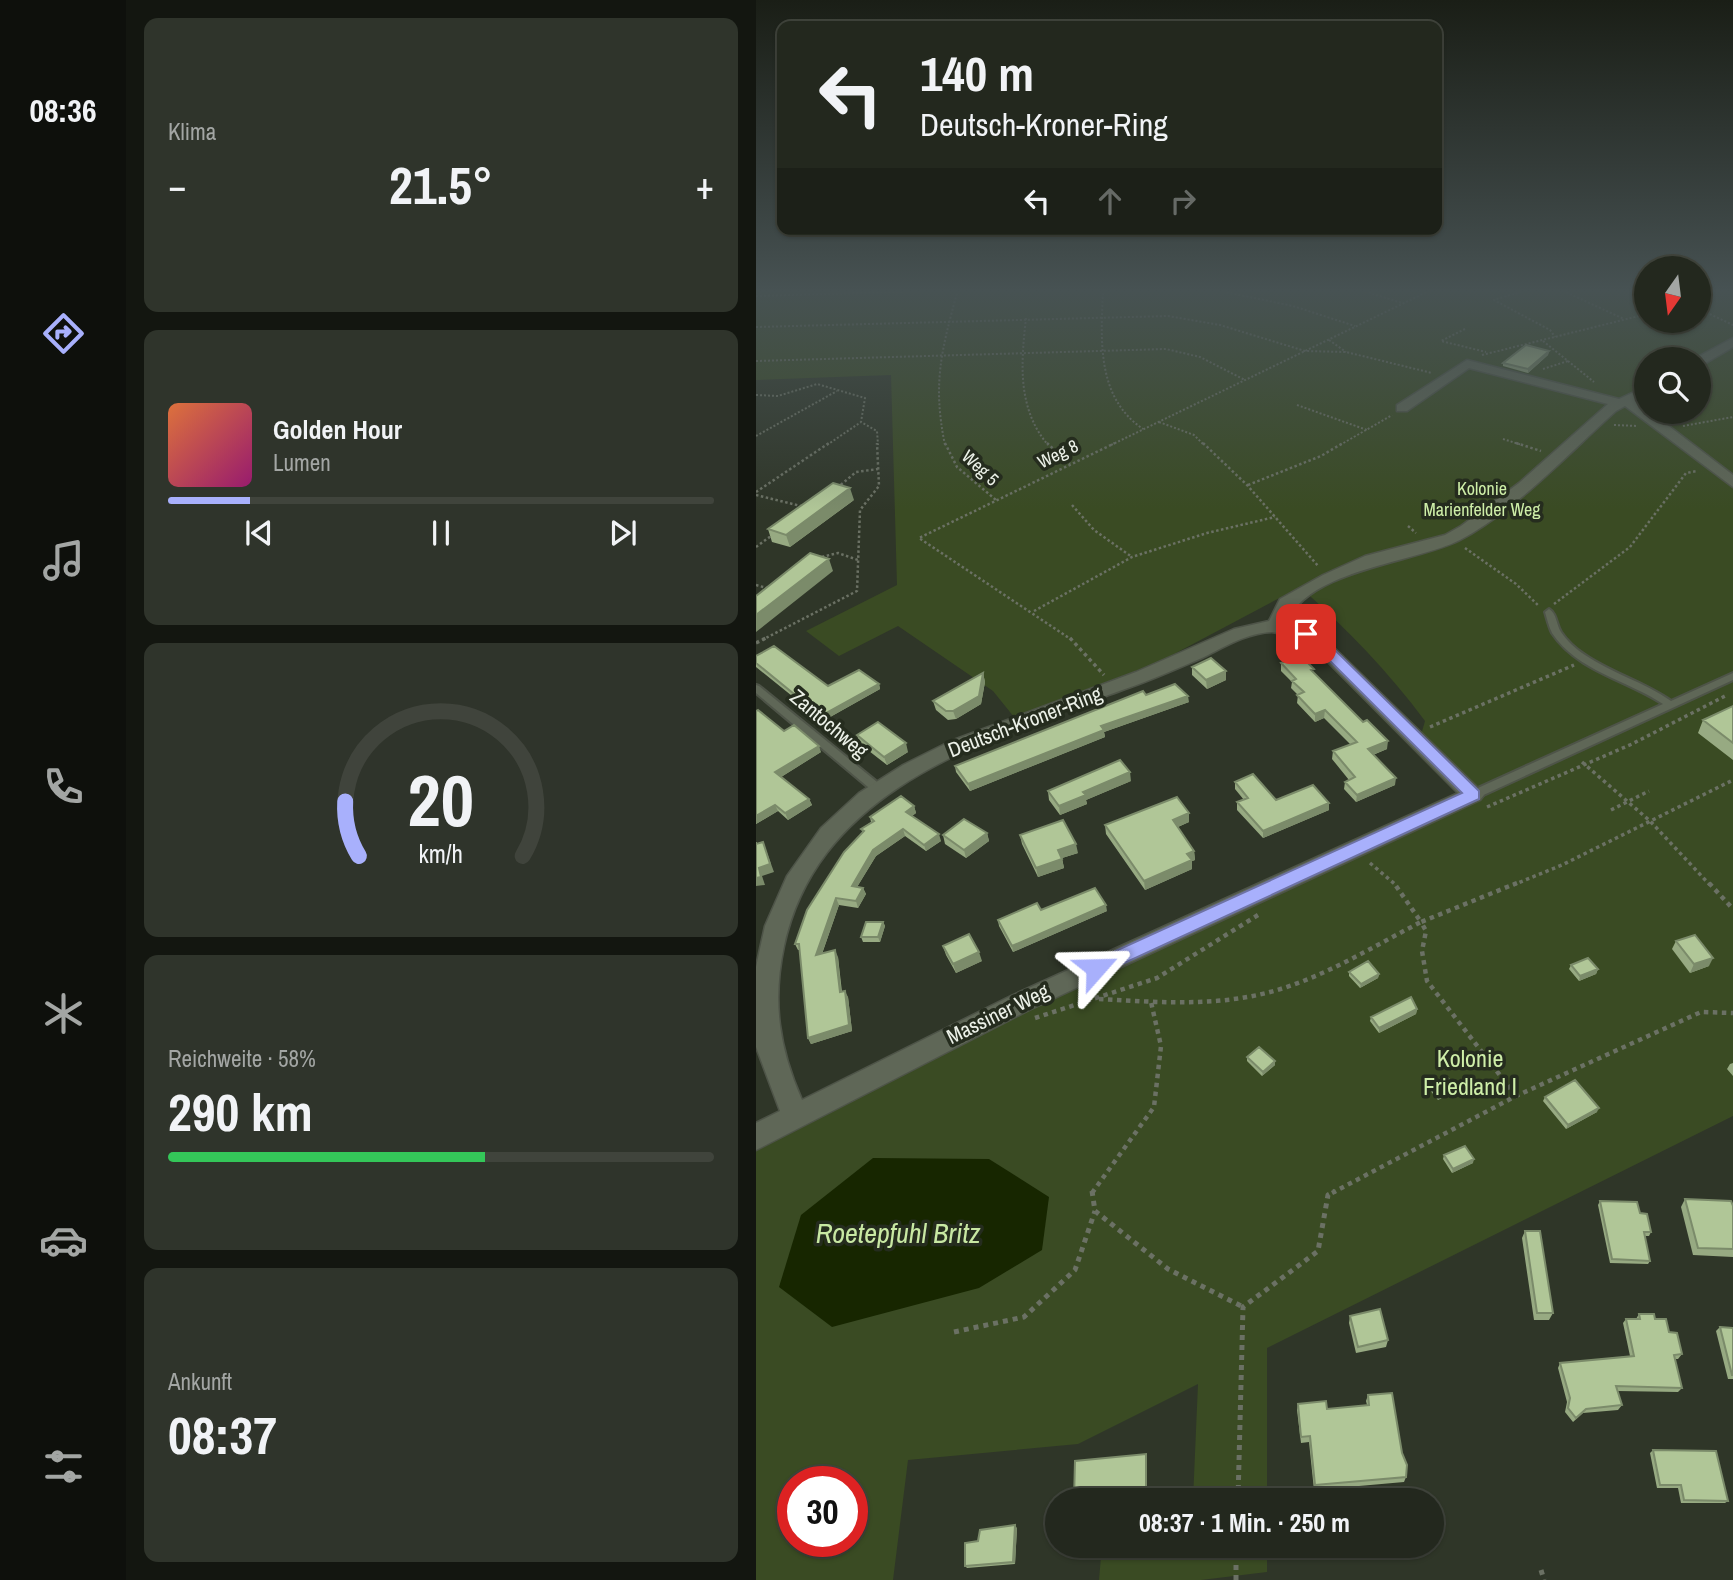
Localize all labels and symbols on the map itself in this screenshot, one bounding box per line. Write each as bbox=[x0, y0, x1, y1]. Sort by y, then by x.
north arrow bbox=[1634, 256, 1712, 332]
street label: Weg 8 bbox=[1033, 433, 1082, 474]
street label: Weg 5 bbox=[956, 444, 1004, 491]
park label: Kolonie Marienfelder Weg bbox=[1423, 476, 1541, 522]
pin bbox=[1276, 604, 1336, 664]
street label: Deutsch-Kroner-Ring bbox=[944, 679, 1106, 764]
street label: Zantochweg bbox=[784, 682, 875, 765]
position arrow bbox=[1059, 931, 1133, 1005]
street label: Massiner Weg bbox=[942, 976, 1054, 1051]
park label: Kolonie Friedland I bbox=[1423, 1042, 1517, 1102]
water label: Roetepfuhl Britz bbox=[816, 1214, 981, 1252]
speed limit sign: 30 bbox=[777, 1466, 868, 1557]

